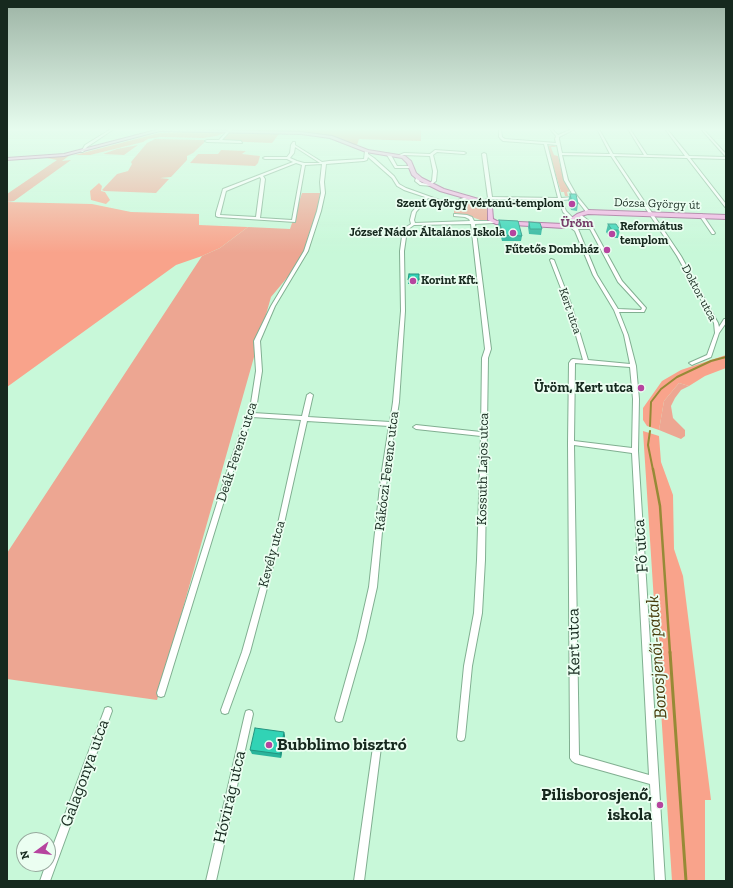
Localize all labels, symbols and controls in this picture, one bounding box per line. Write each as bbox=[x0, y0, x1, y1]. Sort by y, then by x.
street label: Dózsa György út bbox=[614, 195, 700, 213]
place label: Szent György vértanú-templom bbox=[396, 197, 564, 211]
marker: Szent György vértanú-templom bbox=[567, 199, 577, 209]
district label: Üröm bbox=[561, 215, 593, 231]
place label: Református templom bbox=[620, 220, 683, 248]
place label: József Nádor Általános Iskola bbox=[349, 226, 505, 240]
marker: József Nádor Általános Iskola bbox=[508, 228, 518, 238]
marker: Református templom bbox=[607, 229, 617, 239]
place label: Fűtetős Dombház bbox=[505, 243, 599, 257]
marker: Fűtetős Dombház bbox=[602, 245, 612, 255]
street label: Doktor utca bbox=[678, 262, 720, 324]
place label: Korint Kft. bbox=[421, 274, 478, 288]
marker: Korint Kft. bbox=[408, 276, 418, 286]
street label: Kert utca bbox=[555, 286, 585, 336]
place label: Üröm, Kert utca bbox=[534, 380, 633, 396]
marker: Üröm, Kert utca bbox=[636, 383, 646, 393]
street label: Deák Ferenc utca bbox=[213, 400, 261, 504]
street label: Rákóczi Ferenc utca bbox=[371, 410, 403, 532]
street label: Kossuth Lajos utca bbox=[474, 412, 492, 526]
street label: Kevély utca bbox=[255, 519, 289, 589]
street label: Fő utca bbox=[629, 519, 653, 573]
water label: Borosjenői-patak bbox=[642, 594, 672, 720]
street label: Kert utca bbox=[563, 608, 585, 676]
street label: Galagonya utca bbox=[56, 717, 114, 829]
place label: Bubblimo bisztró bbox=[277, 735, 407, 755]
marker: Bubblimo bisztró bbox=[264, 740, 274, 750]
street label: Hóvirág utca bbox=[209, 749, 251, 845]
place label: Pilisborosjenő, iskola bbox=[541, 785, 652, 825]
marker: Pilisborosjenő, iskola bbox=[655, 800, 665, 810]
north arrow bbox=[16, 832, 56, 872]
text: N bbox=[18, 849, 32, 861]

